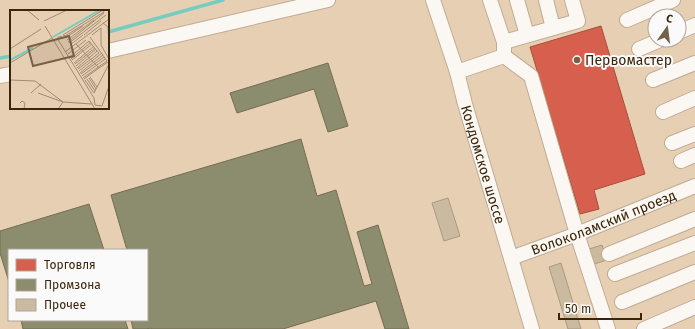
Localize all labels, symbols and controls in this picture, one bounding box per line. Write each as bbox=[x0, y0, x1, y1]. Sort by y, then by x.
north arrow bbox=[647, 8, 687, 48]
inset map bbox=[10, 10, 109, 109]
text: С bbox=[665, 12, 675, 26]
place label: Первомастер bbox=[585, 52, 672, 69]
marker: Первомастер bbox=[572, 55, 582, 65]
street label: Кондомское шоссе bbox=[457, 103, 508, 226]
street label: Волоколамский проезд bbox=[529, 187, 679, 259]
legend bbox=[8, 249, 148, 321]
text: Торговля bbox=[44, 258, 96, 272]
text: Промзона bbox=[44, 278, 101, 292]
scale bar bbox=[559, 295, 641, 321]
text: Прочее bbox=[44, 298, 86, 312]
text: 50 m bbox=[565, 302, 591, 316]

